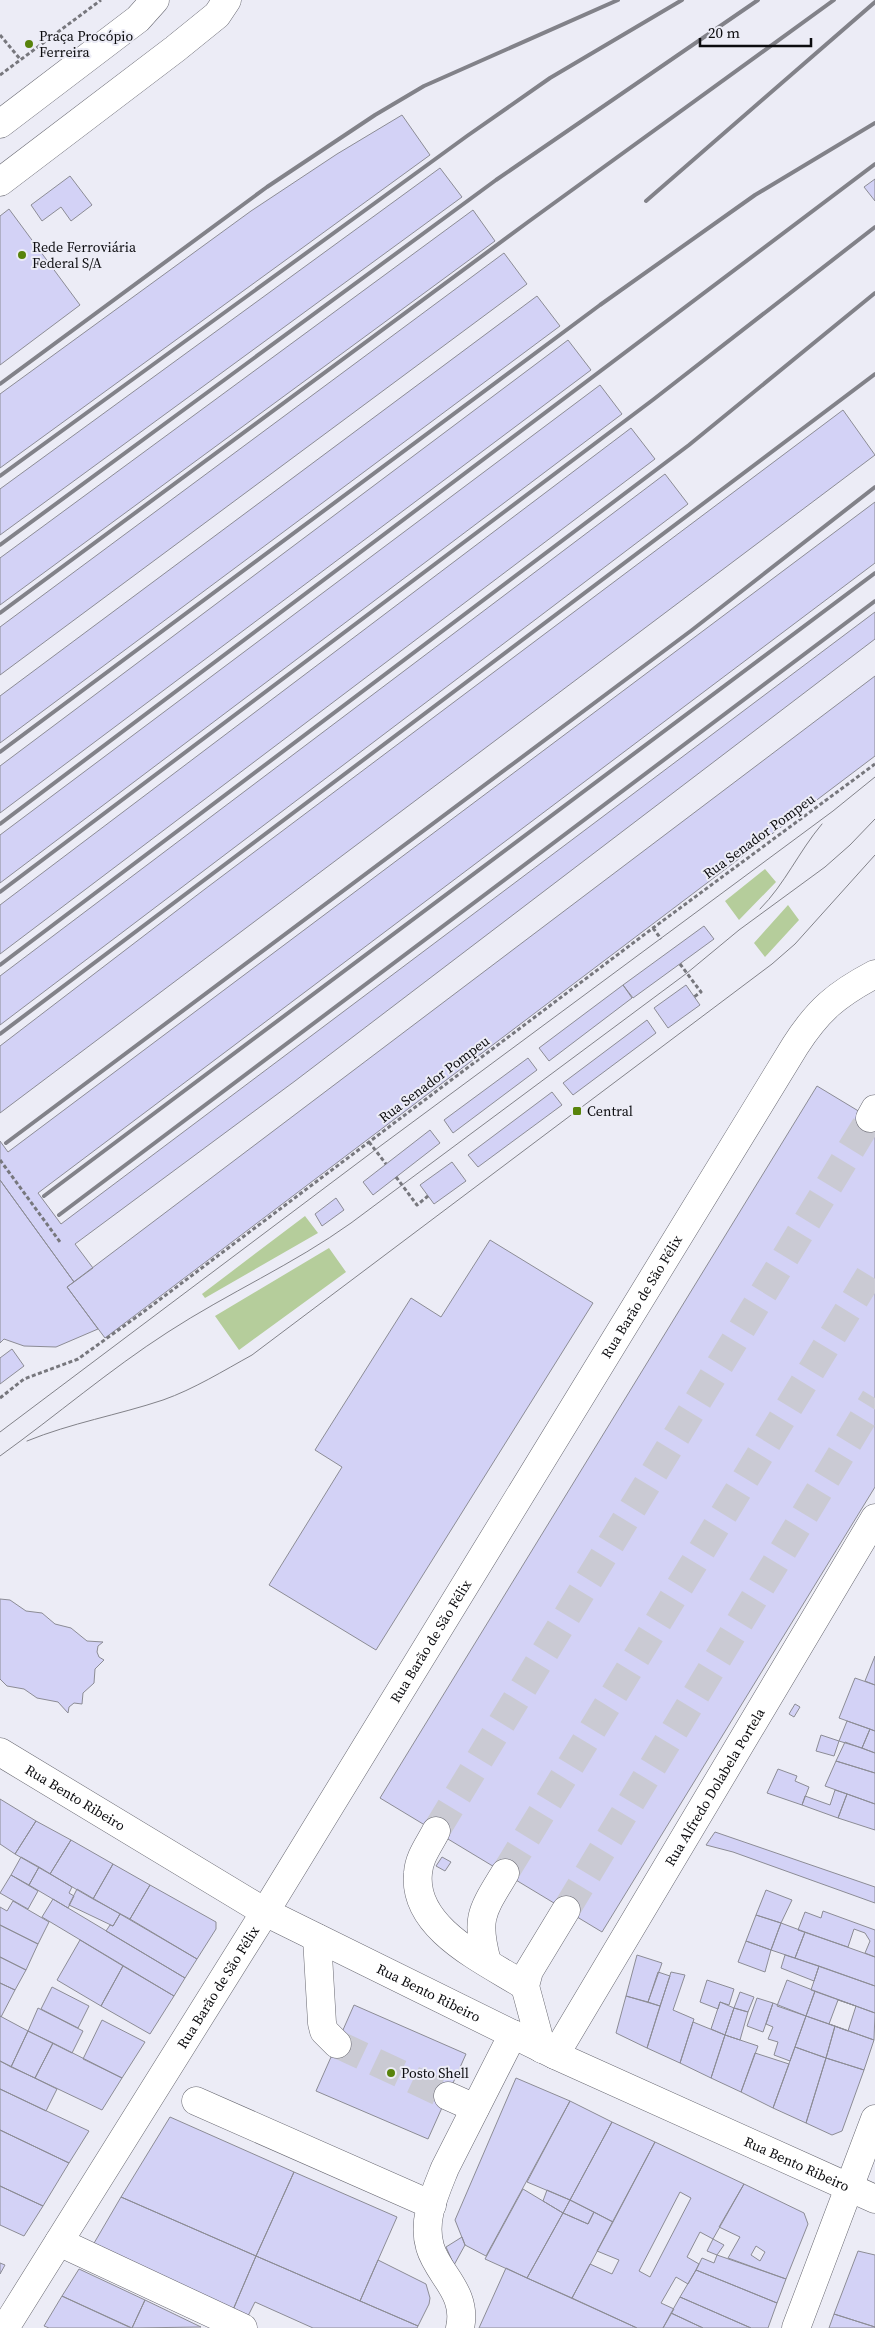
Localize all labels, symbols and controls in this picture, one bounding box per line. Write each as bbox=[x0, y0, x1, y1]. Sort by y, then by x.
scale bar bbox=[700, 15, 811, 47]
text: 20 m bbox=[708, 22, 740, 43]
place label: Praça Procópio Ferreira bbox=[39, 26, 134, 62]
marker: Praça Procópio Ferreira bbox=[23, 38, 35, 50]
place label: Rede Ferroviária Federal S/A bbox=[32, 237, 137, 273]
marker: Rede Ferroviária Federal S/A bbox=[16, 249, 28, 261]
street label: Rua Senador Pompeu bbox=[699, 789, 819, 883]
street label: Rua Senador Pompeu bbox=[375, 1031, 493, 1127]
place label: Central bbox=[587, 1101, 633, 1121]
marker: Central bbox=[571, 1105, 583, 1117]
street label: Rua Barão de São Félix bbox=[596, 1231, 687, 1362]
street label: Rua Barão de São Félix bbox=[385, 1575, 476, 1707]
street label: Rua Alfredo Dolabela Portela bbox=[660, 1704, 770, 1870]
street label: Rua Bento Ribeiro bbox=[22, 1760, 129, 1836]
street label: Rua Barão de São Félix bbox=[172, 1921, 264, 2052]
street label: Rua Bento Ribeiro bbox=[373, 1959, 484, 2027]
place label: Posto Shell bbox=[401, 2063, 469, 2083]
marker: Posto Shell bbox=[385, 2067, 397, 2079]
street label: Rua Bento Ribeiro bbox=[741, 2131, 853, 2196]

